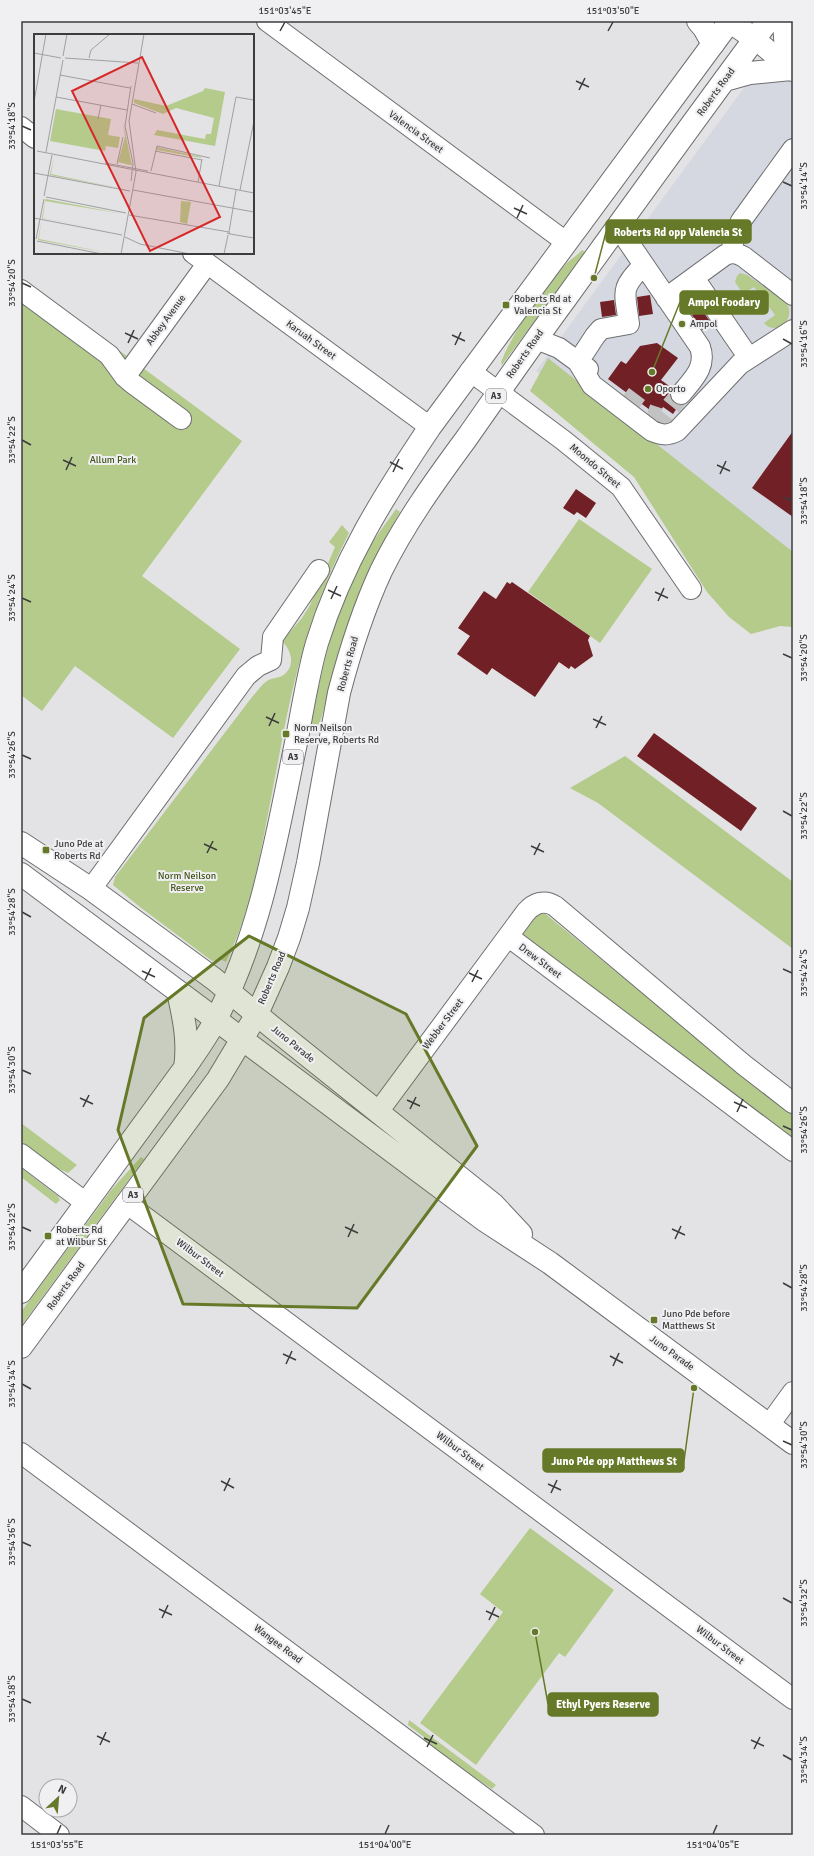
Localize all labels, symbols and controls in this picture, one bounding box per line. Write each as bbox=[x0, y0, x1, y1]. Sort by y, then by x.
text: 151°03'45"E bbox=[258, 5, 312, 17]
text: 151°03'50"E bbox=[586, 5, 640, 17]
inset map bbox=[34, 34, 254, 254]
street label: Roberts Road bbox=[694, 66, 738, 118]
text: 33°54'18"S bbox=[6, 102, 18, 150]
street label: Valencia Street bbox=[386, 108, 446, 156]
text: 33°54'14"S bbox=[798, 162, 810, 210]
callout: Roberts Rd opp Valencia St bbox=[606, 220, 751, 243]
text: Roberts Rd opp Valencia St bbox=[614, 226, 742, 239]
text: 33°54'20"S bbox=[6, 259, 18, 307]
callout: Ampol Foodary bbox=[680, 291, 768, 314]
street label: Abbey Avenue bbox=[144, 292, 188, 348]
place label: Roberts Rd at Valencia St bbox=[514, 293, 572, 317]
text: Ampol Foodary bbox=[688, 296, 761, 309]
marker: Roberts Rd at Valencia St bbox=[501, 300, 511, 310]
street label: Karuah Street bbox=[284, 318, 339, 362]
place label: Ampol bbox=[690, 318, 718, 330]
marker: Ampol bbox=[677, 319, 687, 329]
text: 33°54'16"S bbox=[798, 320, 810, 368]
street label: Roberts Road bbox=[504, 327, 546, 381]
place label: Oporto bbox=[656, 383, 686, 395]
marker: Oporto bbox=[643, 384, 653, 394]
road number: A3 bbox=[486, 389, 506, 403]
text: 33°54'22"S bbox=[6, 416, 18, 464]
street label: Moondo Street bbox=[567, 441, 623, 491]
park label: Allum Park bbox=[90, 454, 136, 466]
text: 33°54'18"S bbox=[798, 477, 810, 525]
text: 33°54'24"S bbox=[6, 574, 18, 622]
text: 33°54'20"S bbox=[798, 634, 810, 682]
street label: Roberts Road bbox=[335, 635, 361, 693]
place label: Norm Neilson Reserve, Roberts Rd bbox=[294, 722, 379, 746]
marker: Norm Neilson Reserve, Roberts Rd bbox=[281, 729, 291, 739]
text: 33°54'26"S bbox=[6, 731, 18, 779]
road number: A3 bbox=[283, 750, 303, 764]
text: 33°54'22"S bbox=[798, 792, 810, 840]
place label: Juno Pde at Roberts Rd bbox=[54, 838, 104, 862]
marker: Juno Pde at Roberts Rd bbox=[41, 845, 51, 855]
park label: Norm Neilson Reserve bbox=[158, 870, 216, 894]
text: 33°54'28"S bbox=[6, 888, 18, 936]
street label: Drew Street bbox=[516, 941, 564, 981]
text: 33°54'24"S bbox=[798, 949, 810, 997]
street label: Roberts Road bbox=[255, 950, 289, 1006]
street label: Webber Street bbox=[420, 996, 466, 1052]
street label: Juno Parade bbox=[269, 1023, 317, 1065]
text: 33°54'30"S bbox=[6, 1046, 18, 1094]
text: 33°54'26"S bbox=[798, 1106, 810, 1154]
road number: A3 bbox=[123, 1188, 143, 1202]
text: 33°54'32"S bbox=[6, 1203, 18, 1251]
place label: Roberts Rd at Wilbur St bbox=[56, 1224, 107, 1248]
marker: Roberts Rd at Wilbur St bbox=[43, 1231, 53, 1241]
street label: Wilbur Street bbox=[174, 1236, 227, 1280]
street label: Roberts Road bbox=[44, 1260, 88, 1312]
text: 33°54'28"S bbox=[798, 1264, 810, 1312]
place label: Juno Pde before Matthews St bbox=[662, 1308, 730, 1332]
marker: Juno Pde before Matthews St bbox=[649, 1315, 659, 1325]
street label: Juno Parade bbox=[647, 1333, 697, 1373]
text: 33°54'34"S bbox=[6, 1360, 18, 1408]
text: 33°54'30"S bbox=[798, 1421, 810, 1469]
street label: Wilbur Street bbox=[434, 1429, 487, 1473]
callout: Juno Pde opp Matthews St bbox=[543, 1449, 684, 1472]
text: Juno Pde opp Matthews St bbox=[551, 1455, 677, 1468]
text: 33°54'36"S bbox=[6, 1518, 18, 1566]
text: 33°54'32"S bbox=[798, 1579, 810, 1627]
street label: Wangee Road bbox=[251, 1622, 305, 1666]
street label: Wilbur Street bbox=[694, 1623, 747, 1667]
text: 33°54'38"S bbox=[6, 1675, 18, 1723]
callout: Ethyl Pyers Reserve bbox=[548, 1693, 658, 1716]
text: Ethyl Pyers Reserve bbox=[556, 1698, 651, 1711]
text: 33°54'34"S bbox=[798, 1736, 810, 1784]
north arrow bbox=[38, 1778, 78, 1818]
text: N bbox=[56, 1782, 68, 1797]
text: 151°03'55"E bbox=[30, 1839, 84, 1851]
text: 151°04'00"E bbox=[358, 1839, 412, 1851]
text: 151°04'05"E bbox=[686, 1839, 740, 1851]

